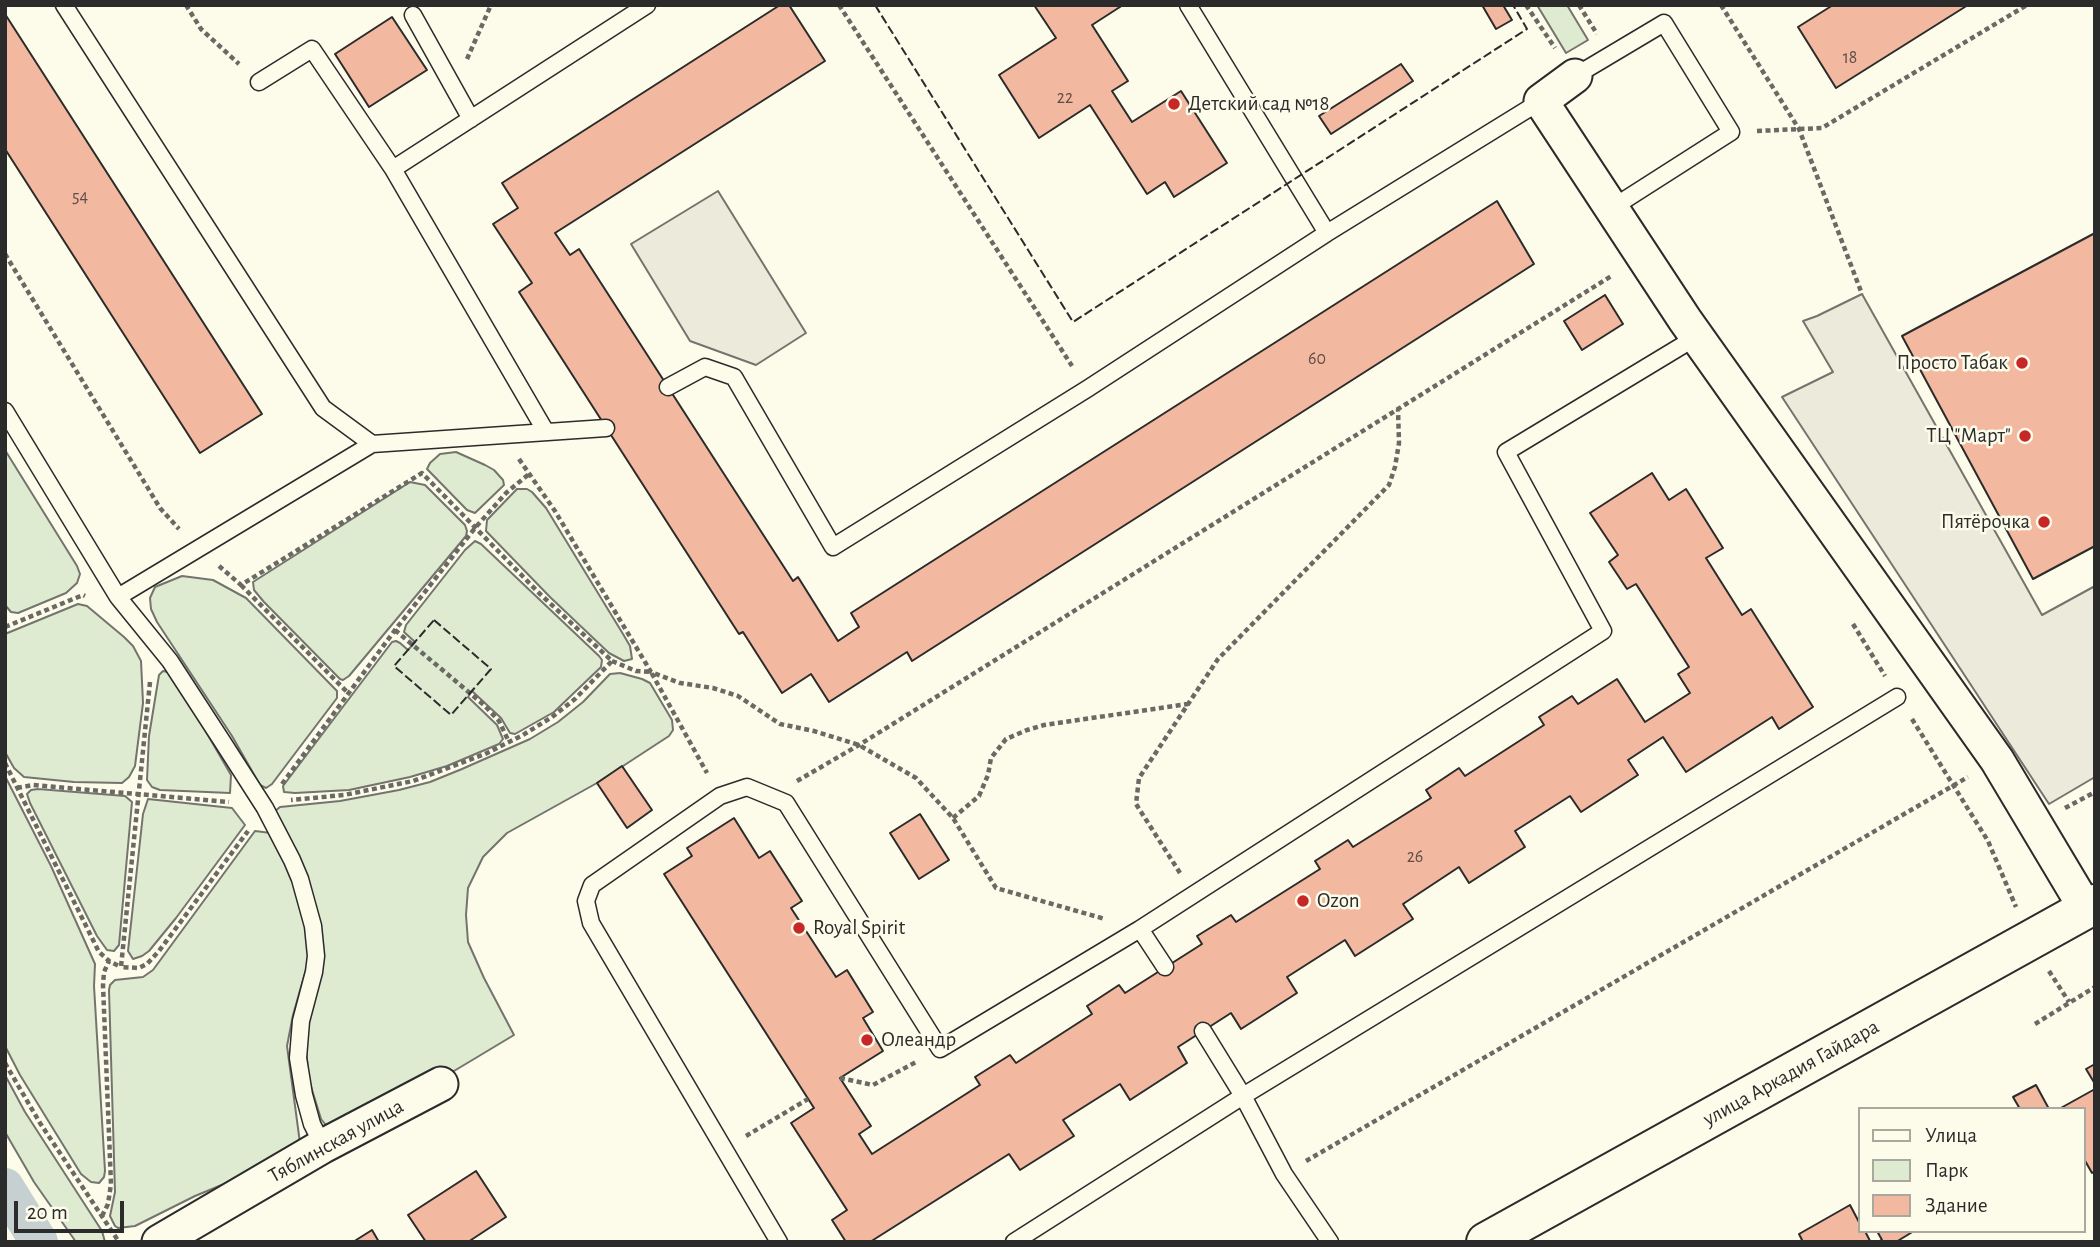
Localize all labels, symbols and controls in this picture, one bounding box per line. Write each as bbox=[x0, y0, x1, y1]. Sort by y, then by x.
house number: 18 bbox=[1843, 47, 1857, 69]
house number: 22 bbox=[1057, 87, 1073, 109]
place label: Детский сад №18 bbox=[1188, 91, 1330, 117]
marker: Детский сад №18 bbox=[1166, 96, 1182, 112]
house number: 54 bbox=[72, 186, 88, 208]
house number: 60 bbox=[1308, 348, 1326, 370]
place label: Просто Табак bbox=[1896, 350, 2008, 376]
marker: Просто Табак bbox=[2014, 355, 2030, 371]
place label: ТЦ "Март" bbox=[1927, 423, 2011, 449]
marker: ТЦ "Март" bbox=[2017, 428, 2033, 444]
place label: Пятёрочка bbox=[1941, 509, 2030, 535]
marker: Пятёрочка bbox=[2036, 514, 2052, 530]
house number: 26 bbox=[1407, 846, 1423, 868]
place label: Ozon bbox=[1317, 888, 1360, 914]
marker: Ozon bbox=[1295, 893, 1311, 909]
place label: Royal Spirit bbox=[813, 915, 905, 941]
marker: Royal Spirit bbox=[791, 920, 807, 936]
street label: улица Аркадия Гайдара bbox=[1699, 1014, 1883, 1132]
place label: Олеандр bbox=[881, 1027, 956, 1053]
marker: Олеандр bbox=[859, 1032, 875, 1048]
street label: Тяблинская улица bbox=[264, 1094, 408, 1188]
legend bbox=[1858, 1107, 2086, 1233]
text: Улица bbox=[1925, 1125, 1977, 1146]
text: Парк bbox=[1925, 1160, 1968, 1181]
scale bar bbox=[18, 1188, 128, 1232]
text: Здание bbox=[1925, 1195, 1988, 1216]
text: 20 m bbox=[27, 1202, 68, 1223]

